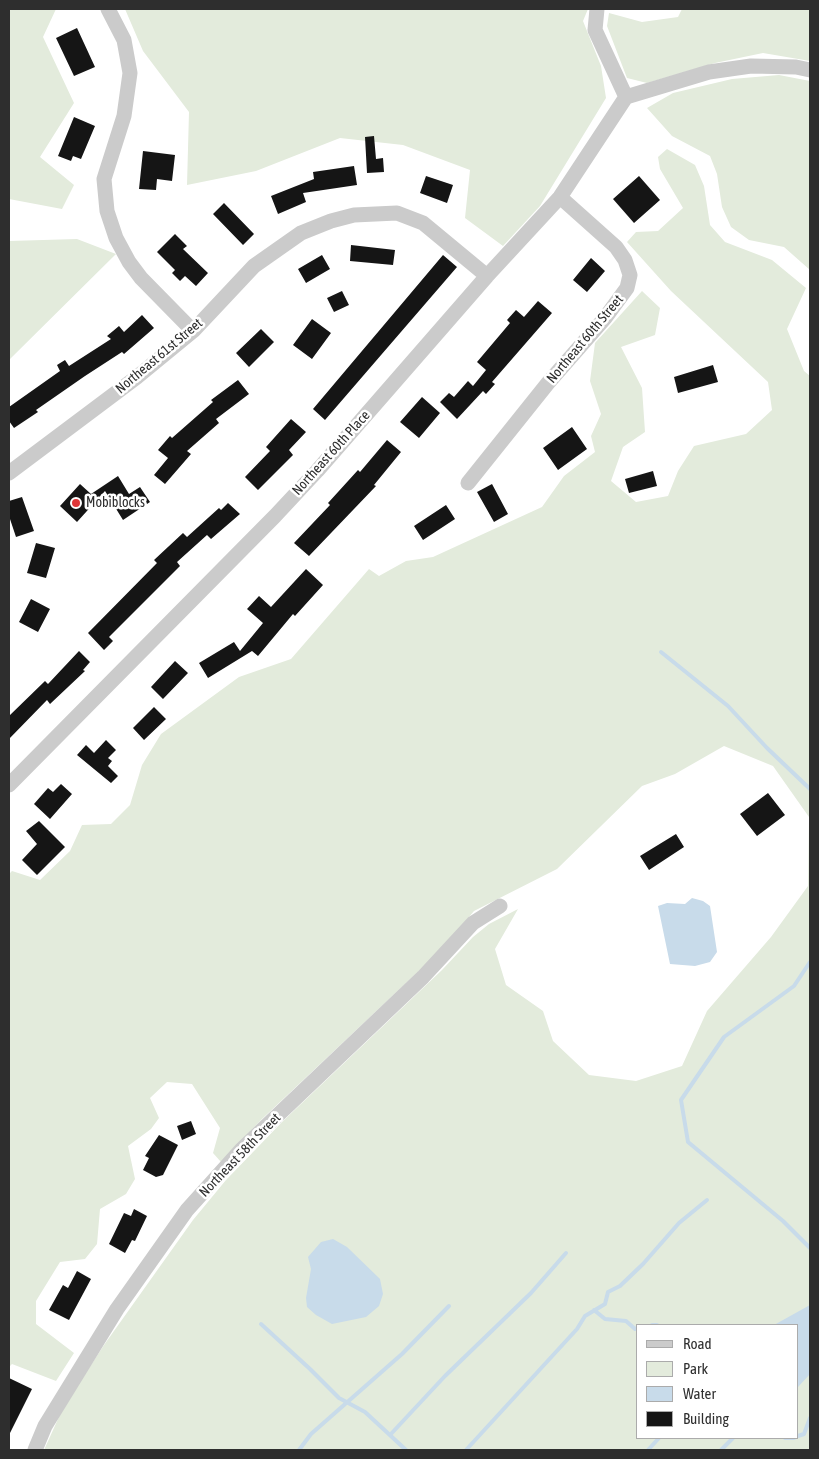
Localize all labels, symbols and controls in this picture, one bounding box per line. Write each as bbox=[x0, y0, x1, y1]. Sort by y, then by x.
street label: Northeast 60th Street bbox=[543, 291, 627, 387]
street label: Northeast 61st Street bbox=[112, 315, 206, 397]
street label: Northeast 60th Place bbox=[289, 407, 373, 499]
place label: Mobiblocks bbox=[86, 495, 145, 511]
marker: Mobiblocks bbox=[70, 497, 82, 509]
street label: Northeast 58th Street bbox=[196, 1110, 284, 1200]
legend bbox=[636, 1324, 799, 1439]
text: Road bbox=[683, 1335, 712, 1352]
text: Park bbox=[683, 1360, 708, 1377]
text: Water bbox=[683, 1385, 716, 1402]
text: Building bbox=[683, 1410, 729, 1427]

